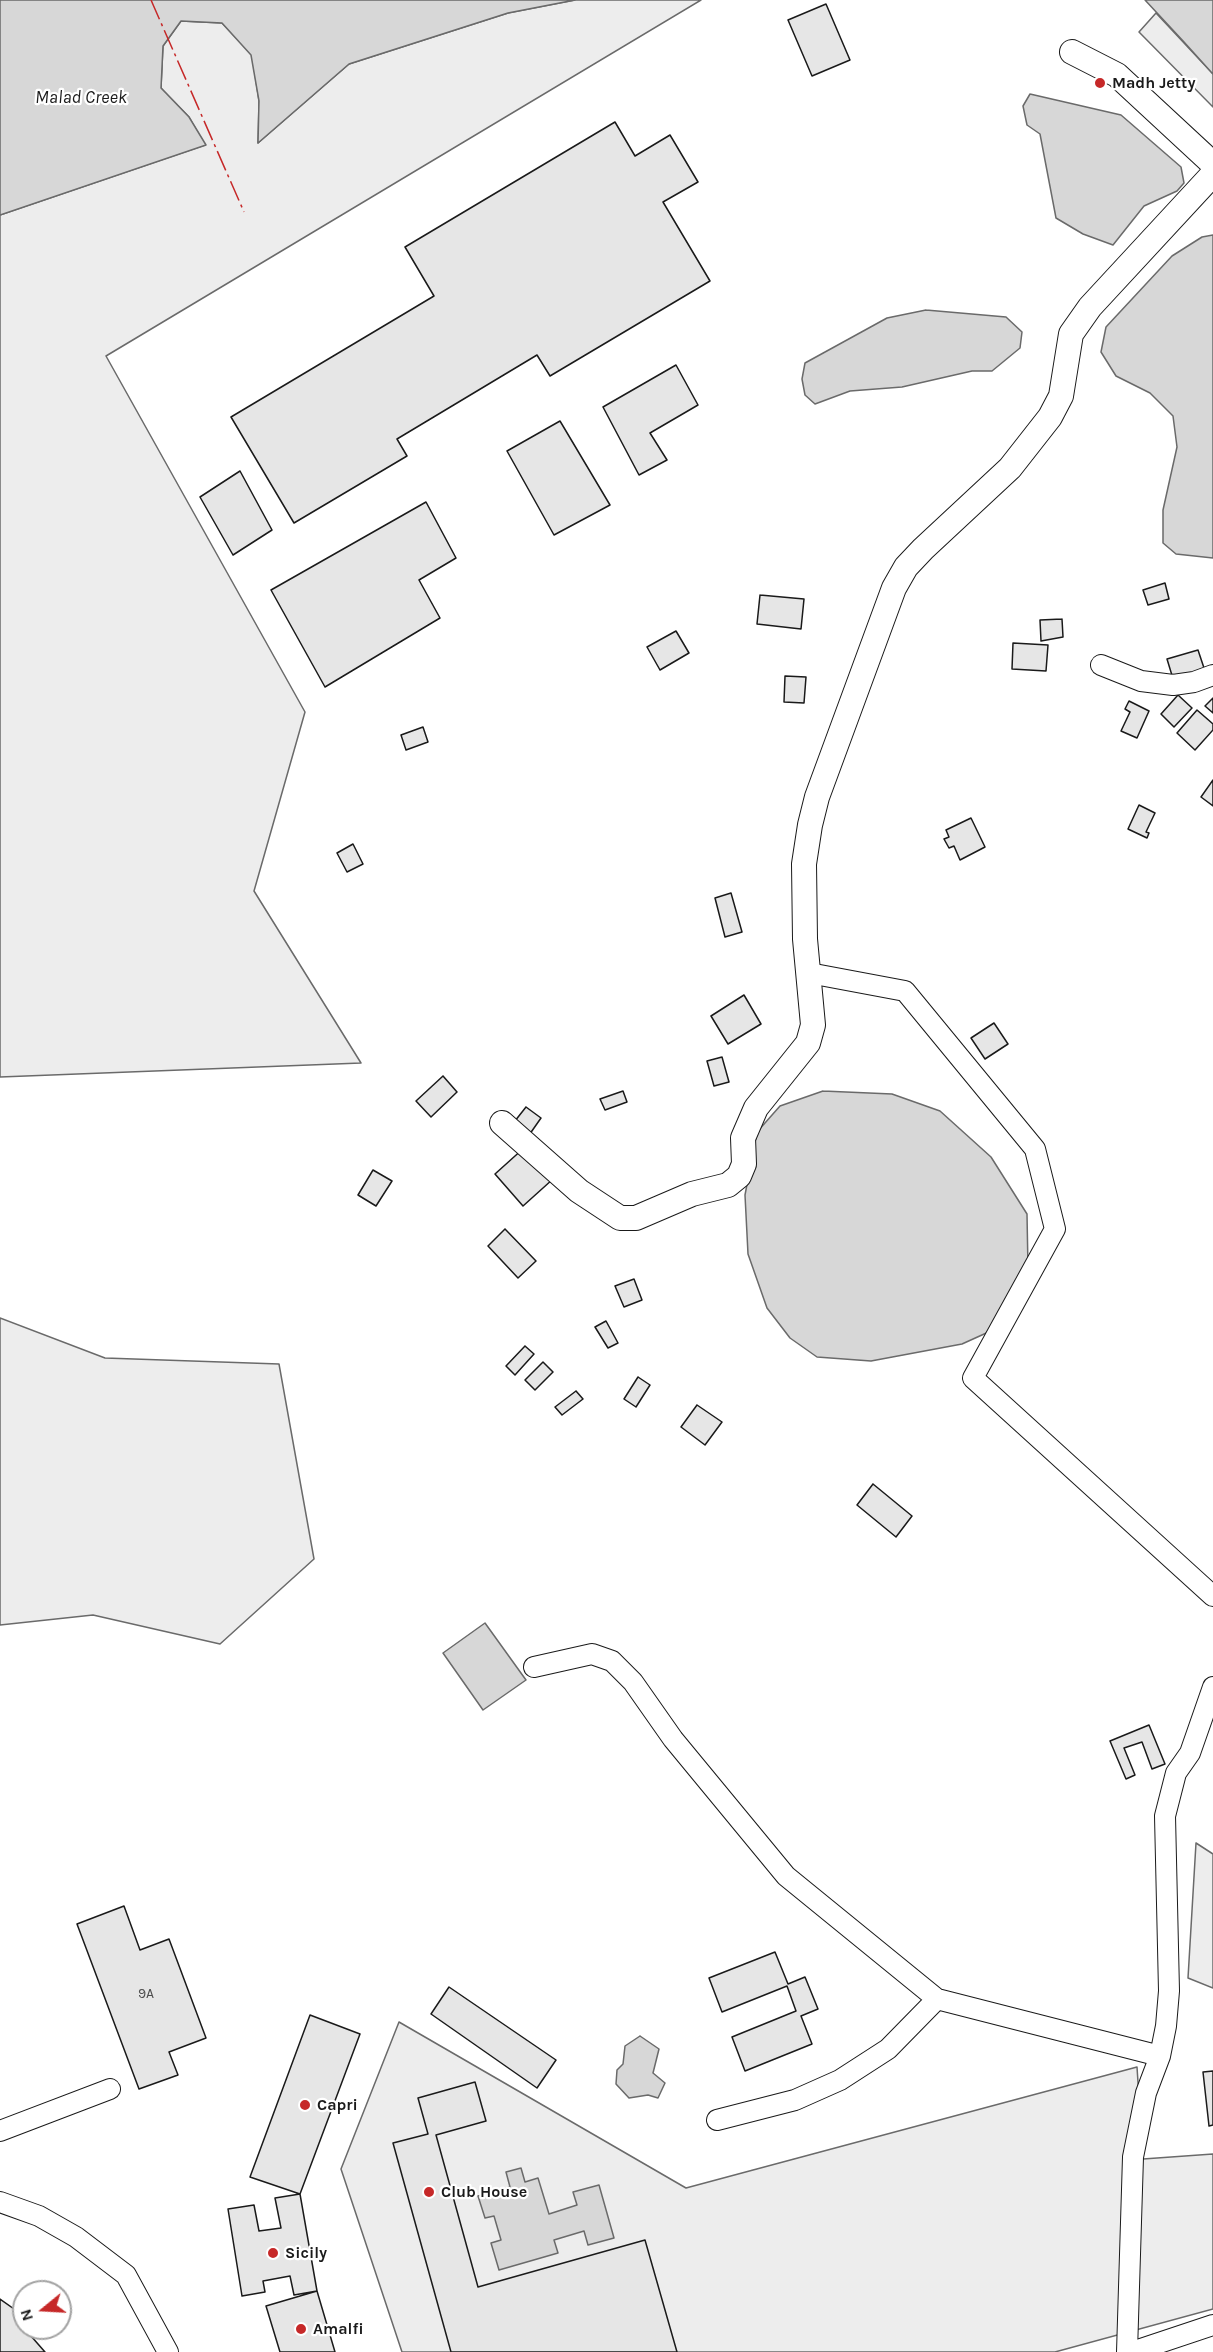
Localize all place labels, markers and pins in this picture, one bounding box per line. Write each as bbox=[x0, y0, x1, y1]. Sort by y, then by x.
place label: Madh Jetty bbox=[1112, 73, 1195, 93]
marker: Madh Jetty bbox=[1093, 76, 1107, 90]
place label: Capri bbox=[317, 2095, 358, 2115]
marker: Capri bbox=[298, 2098, 312, 2112]
place label: Club House bbox=[441, 2182, 527, 2202]
marker: Club House bbox=[422, 2185, 436, 2199]
place label: Sicily bbox=[285, 2243, 327, 2263]
marker: Sicily bbox=[266, 2246, 280, 2260]
place label: Amalfi bbox=[313, 2319, 364, 2339]
marker: Amalfi bbox=[294, 2322, 308, 2336]

